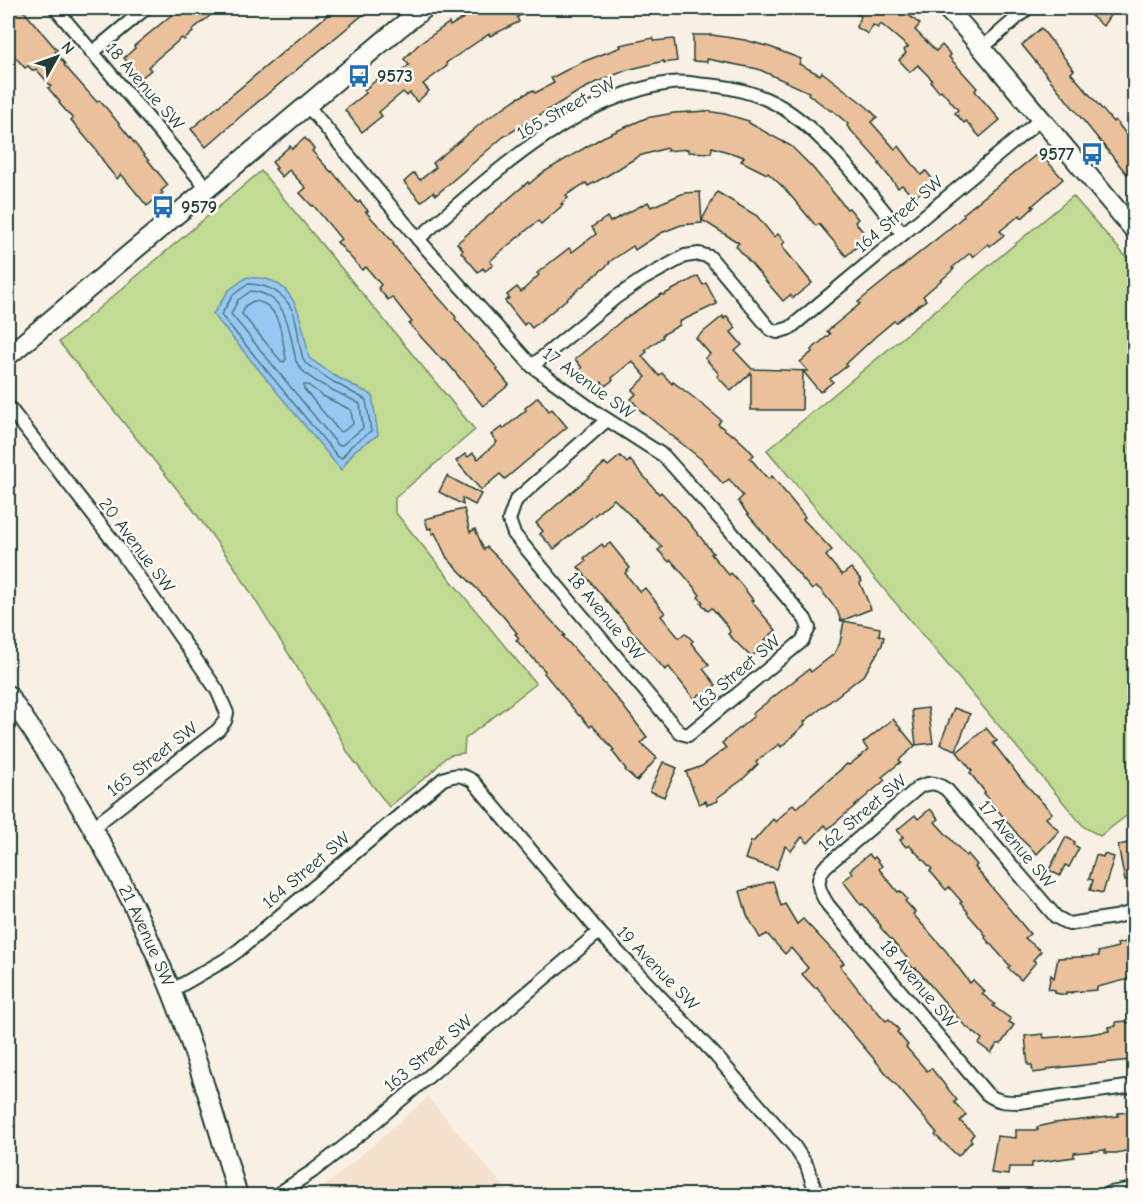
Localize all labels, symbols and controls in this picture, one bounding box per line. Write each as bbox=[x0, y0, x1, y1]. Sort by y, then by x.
north arrow bbox=[27, 27, 87, 87]
text: N bbox=[57, 38, 78, 58]
street label: 18 Avenue SW bbox=[101, 38, 188, 135]
bus stop icon: 9573 bbox=[346, 63, 372, 89]
place label: 9573 bbox=[377, 66, 413, 87]
street label: 165 Street SW bbox=[513, 73, 619, 144]
bus stop icon: 9577 bbox=[1079, 141, 1105, 167]
place label: 9577 bbox=[1039, 144, 1074, 165]
street label: 164 Street SW bbox=[851, 171, 948, 257]
bus stop icon: 9579 bbox=[150, 194, 176, 220]
place label: 9579 bbox=[181, 197, 217, 218]
street label: 17 Avenue SW bbox=[539, 343, 639, 424]
street label: 20 Avenue SW bbox=[94, 494, 179, 597]
street label: 18 Avenue SW bbox=[563, 568, 649, 665]
street label: 163 Street SW bbox=[688, 630, 785, 716]
street label: 165 Street SW bbox=[103, 717, 202, 801]
street label: 162 Street SW bbox=[814, 770, 911, 856]
street label: 17 Avenue SW bbox=[974, 796, 1060, 893]
street label: 164 Street SW bbox=[258, 827, 355, 913]
street label: 21 Avenue SW bbox=[114, 881, 178, 990]
street label: 19 Avenue SW bbox=[612, 922, 703, 1015]
street label: 18 Avenue SW bbox=[876, 936, 962, 1033]
street label: 163 Street SW bbox=[380, 1010, 477, 1096]

